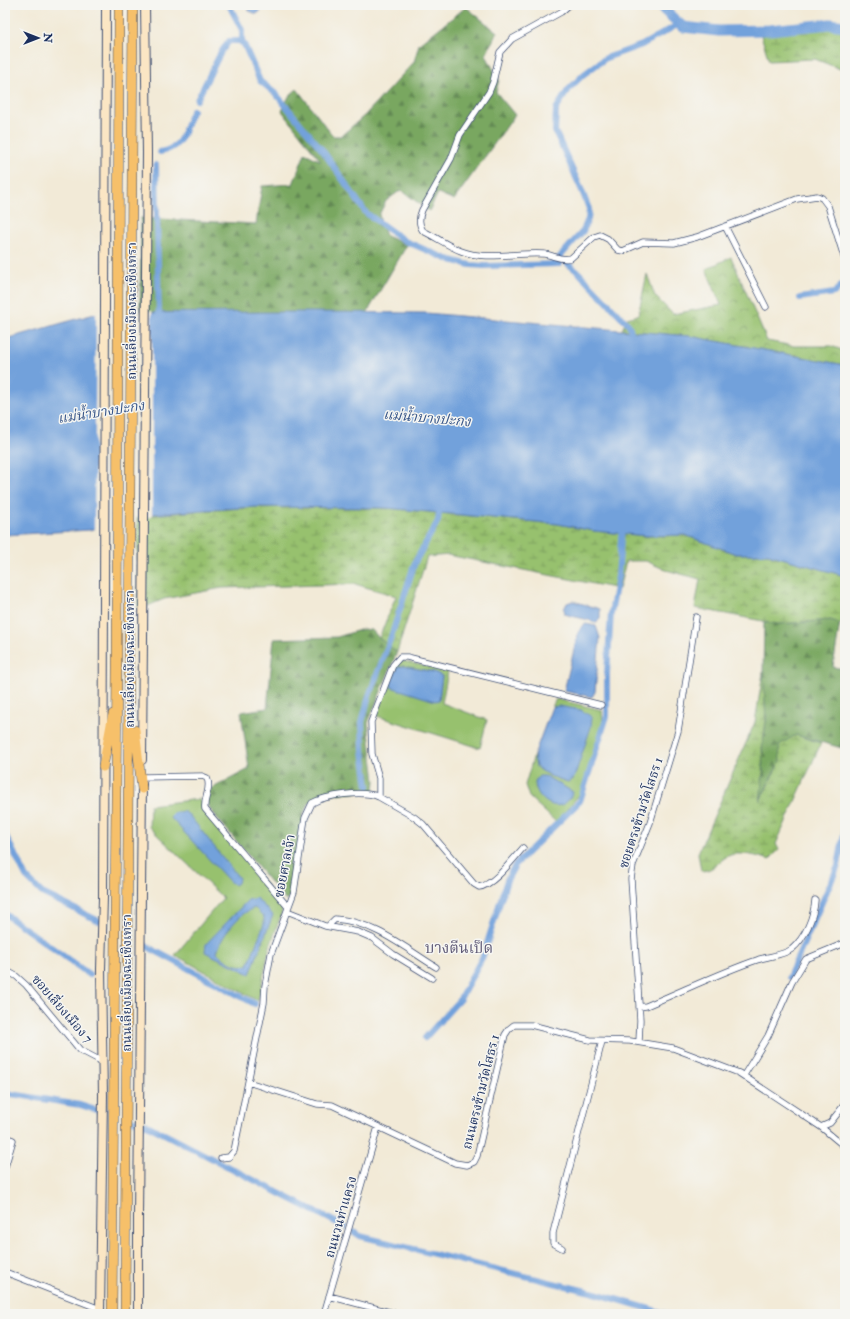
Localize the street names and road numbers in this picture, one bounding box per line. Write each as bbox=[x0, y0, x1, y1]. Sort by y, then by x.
street label: ถนนเลี่ยงเมืองฉะเชิงเทรา bbox=[122, 242, 140, 380]
street label: ถนนเลี่ยงเมืองฉะเชิงเทรา bbox=[120, 590, 138, 728]
street label: ซอยตรงข้ามวัดโสธร 1 bbox=[615, 755, 667, 871]
street label: ซอยศาลเจ้า bbox=[271, 833, 299, 899]
street label: ถนนเลี่ยงเมืองฉะเชิงเทรา bbox=[117, 914, 135, 1052]
street label: ซอยเลี่ยงเมือง 7 bbox=[28, 970, 98, 1046]
street label: ถนนตรงข้ามวัดโสธร 1 bbox=[458, 1032, 503, 1151]
street label: ถนนวนท่าแครง bbox=[322, 1174, 360, 1260]

